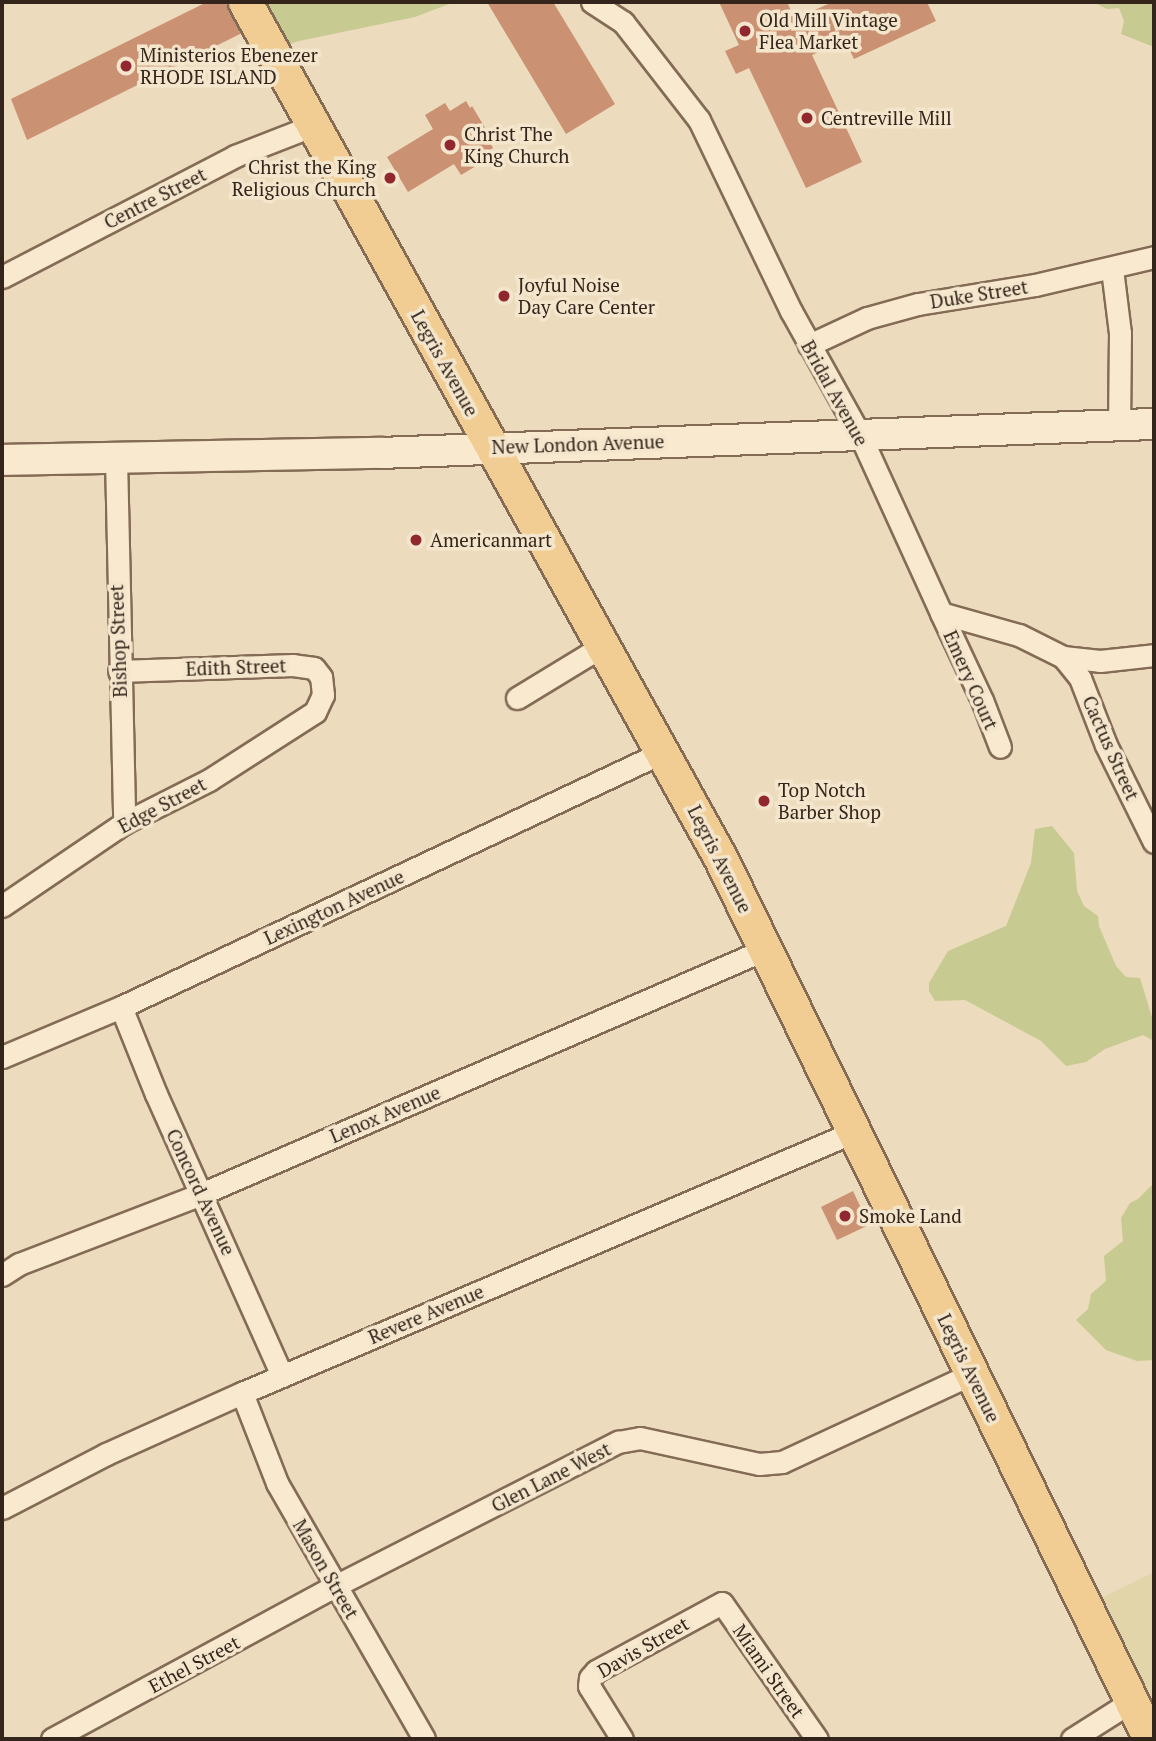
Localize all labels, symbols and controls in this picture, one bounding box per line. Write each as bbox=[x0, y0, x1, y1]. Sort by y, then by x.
place label: Old Mill Vintage Flea Market bbox=[759, 9, 898, 53]
marker: Old Mill Vintage Flea Market bbox=[737, 23, 753, 39]
place label: Ministerios Ebenezer RHODE ISLAND bbox=[140, 44, 318, 88]
marker: Ministerios Ebenezer RHODE ISLAND bbox=[118, 58, 134, 74]
place label: Centreville Mill bbox=[821, 107, 952, 129]
marker: Centreville Mill bbox=[799, 110, 815, 126]
place label: Christ The King Church bbox=[464, 123, 569, 167]
marker: Christ The King Church bbox=[442, 137, 458, 153]
place label: Christ the King Religious Church bbox=[232, 156, 376, 200]
street label: Centre Street bbox=[100, 162, 210, 234]
marker: Christ the King Religious Church bbox=[382, 170, 398, 186]
place label: Joyful Noise Day Care Center bbox=[518, 274, 655, 318]
street label: Duke Street bbox=[928, 275, 1030, 313]
marker: Joyful Noise Day Care Center bbox=[496, 288, 512, 304]
street label: Legris Avenue bbox=[406, 306, 484, 420]
street label: Bridal Avenue bbox=[797, 336, 873, 450]
street label: New London Avenue bbox=[491, 430, 665, 458]
place label: Americanmart bbox=[430, 529, 552, 551]
marker: Americanmart bbox=[408, 532, 424, 548]
street label: Bishop Street bbox=[105, 584, 131, 698]
street label: Emery Court bbox=[939, 627, 1003, 733]
street label: Edith Street bbox=[185, 654, 287, 680]
street label: Cactus Street bbox=[1078, 692, 1144, 804]
street label: Edge Street bbox=[114, 772, 210, 838]
place label: Top Notch Barber Shop bbox=[778, 779, 881, 823]
marker: Top Notch Barber Shop bbox=[756, 793, 772, 809]
street label: Legris Avenue bbox=[683, 801, 757, 917]
street label: Lexington Avenue bbox=[260, 865, 408, 949]
street label: Lenox Avenue bbox=[326, 1080, 444, 1148]
street label: Concord Avenue bbox=[162, 1125, 240, 1259]
place label: Smoke Land bbox=[859, 1205, 962, 1227]
marker: Smoke Land bbox=[837, 1208, 853, 1224]
street label: Revere Avenue bbox=[365, 1279, 487, 1349]
street label: Legris Avenue bbox=[933, 1310, 1005, 1426]
street label: Glen Lane West bbox=[487, 1437, 615, 1517]
street label: Mason Street bbox=[288, 1515, 364, 1623]
street label: Davis Street bbox=[593, 1612, 693, 1682]
street label: Miami Street bbox=[728, 1620, 810, 1722]
street label: Ethel Street bbox=[145, 1630, 243, 1698]

